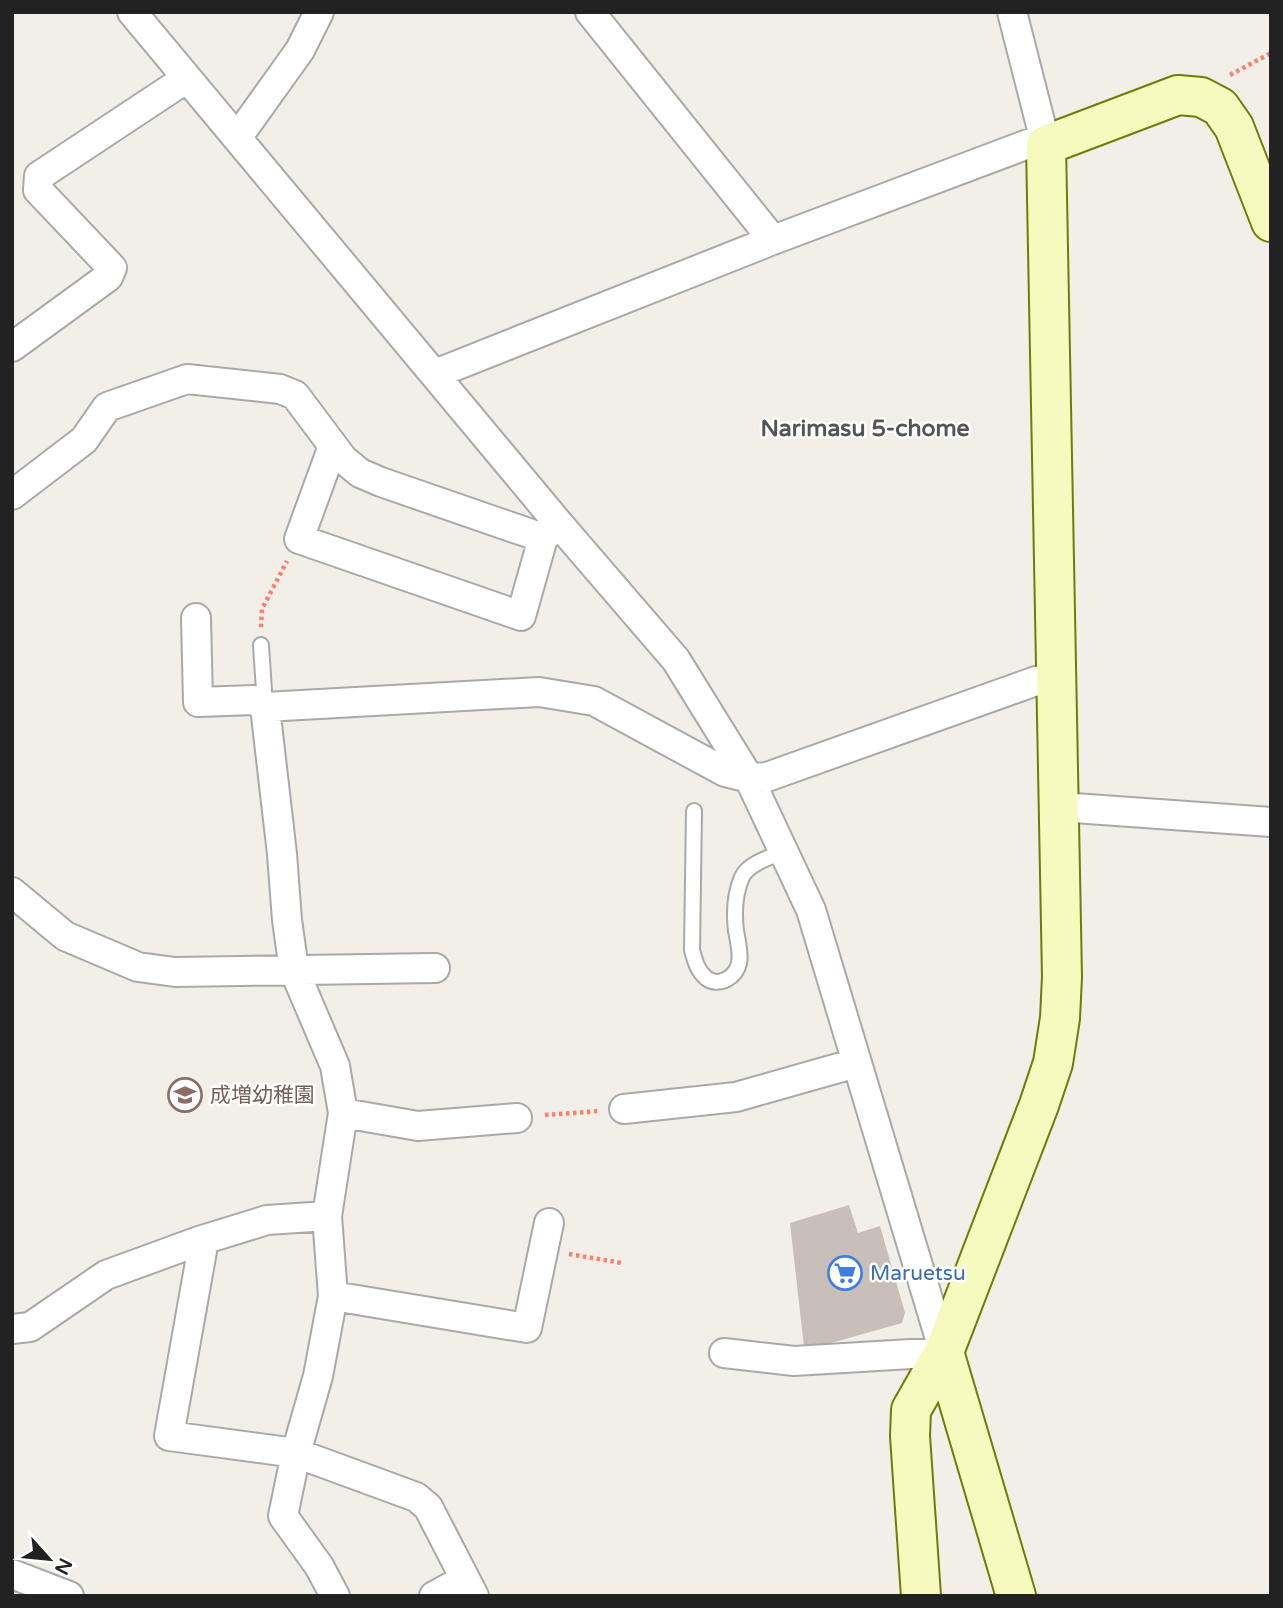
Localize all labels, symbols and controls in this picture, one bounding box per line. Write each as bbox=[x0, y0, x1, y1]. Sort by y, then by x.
district label: Narimasu 5-chome bbox=[760, 415, 970, 443]
school or university icon: 成増幼稚園 bbox=[166, 1076, 204, 1114]
place label: 成増幼稚園 bbox=[210, 1083, 315, 1108]
supermarket icon: Maruetsu bbox=[826, 1254, 864, 1292]
place label: Maruetsu bbox=[870, 1261, 966, 1286]
north arrow bbox=[14, 1524, 84, 1594]
text: N bbox=[50, 1554, 77, 1578]

